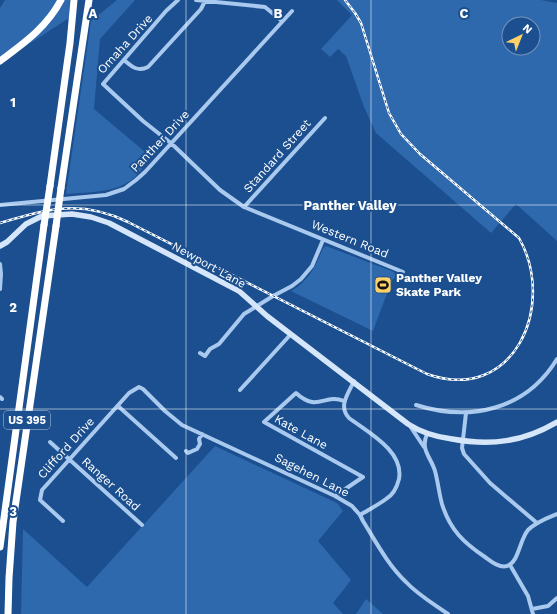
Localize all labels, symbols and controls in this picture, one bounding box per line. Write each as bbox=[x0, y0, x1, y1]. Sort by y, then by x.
text: A bbox=[89, 6, 98, 21]
text: B bbox=[274, 6, 283, 21]
text: C bbox=[460, 6, 469, 21]
street label: Omaha Drive bbox=[95, 11, 155, 77]
north arrow bbox=[501, 16, 541, 56]
text: N bbox=[520, 22, 535, 37]
text: 1 bbox=[10, 95, 16, 110]
street label: Panther Drive bbox=[128, 107, 192, 175]
street label: Standard Street bbox=[240, 116, 314, 196]
district label: Panther Valley bbox=[303, 198, 397, 213]
street label: Western Road bbox=[309, 217, 391, 261]
street label: Newport Lane bbox=[170, 239, 248, 291]
place label: Panther Valley Skate Park bbox=[396, 271, 482, 299]
sports icon: Panther Valley Skate Park bbox=[373, 275, 393, 295]
text: 2 bbox=[9, 300, 17, 315]
road number: US 395 bbox=[4, 411, 50, 429]
street label: Kate Lane bbox=[272, 412, 330, 452]
street label: Clifford Drive bbox=[35, 414, 97, 482]
street label: Sagehen Lane bbox=[272, 450, 352, 500]
street label: Ranger Road bbox=[79, 454, 143, 514]
text: 3 bbox=[9, 504, 17, 519]

